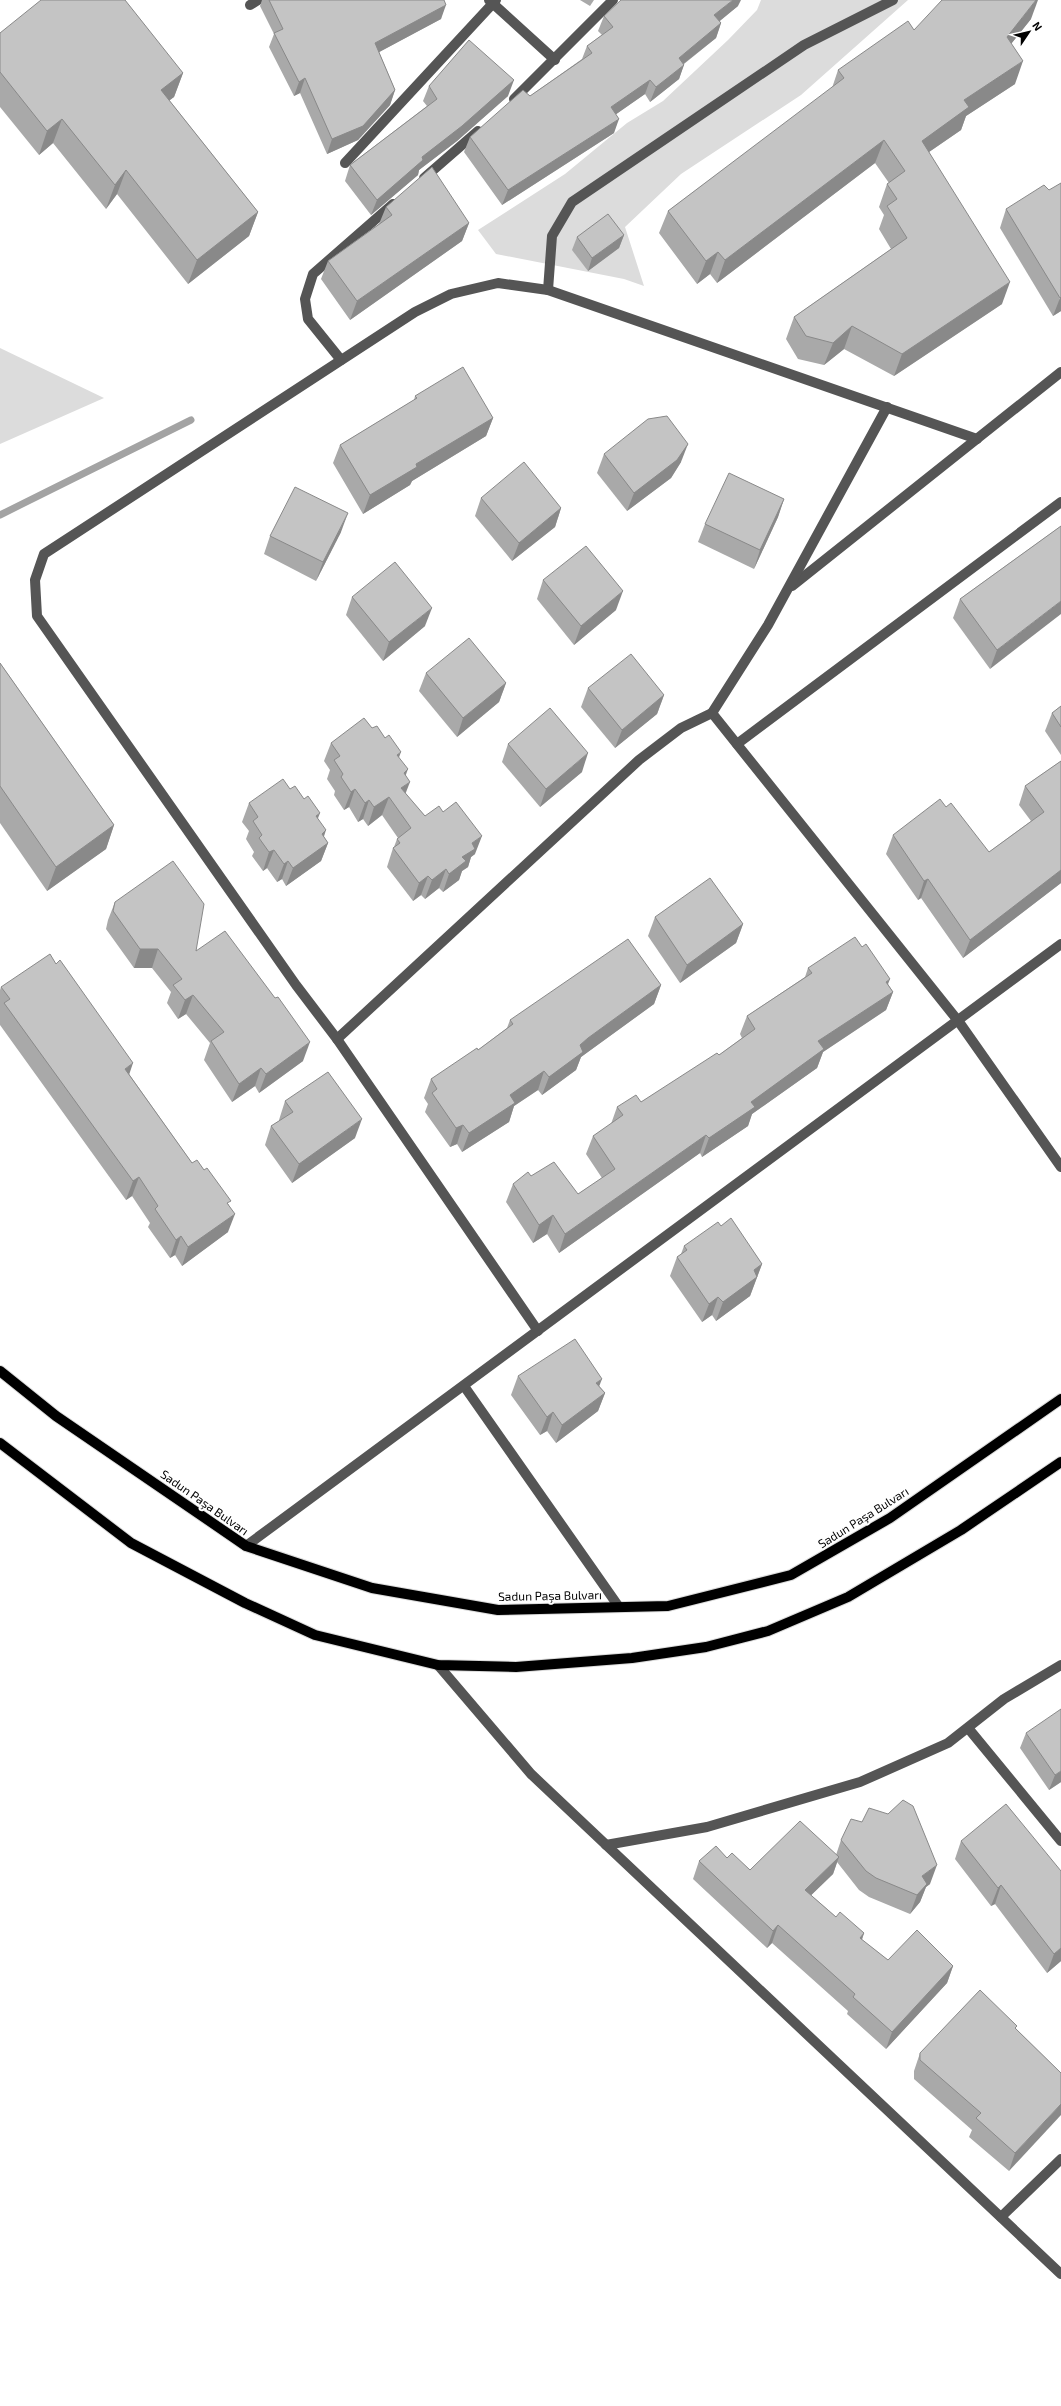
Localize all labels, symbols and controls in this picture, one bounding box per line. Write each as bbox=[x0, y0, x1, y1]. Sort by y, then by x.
north arrow bbox=[1009, 12, 1049, 52]
text: N bbox=[1030, 19, 1045, 33]
street label: Sadun Paşa Bulvarı bbox=[158, 1466, 252, 1538]
street label: Sadun Paşa Bulvarı bbox=[815, 1484, 911, 1551]
street label: Sadun Paşa Bulvarı bbox=[498, 1587, 602, 1604]

